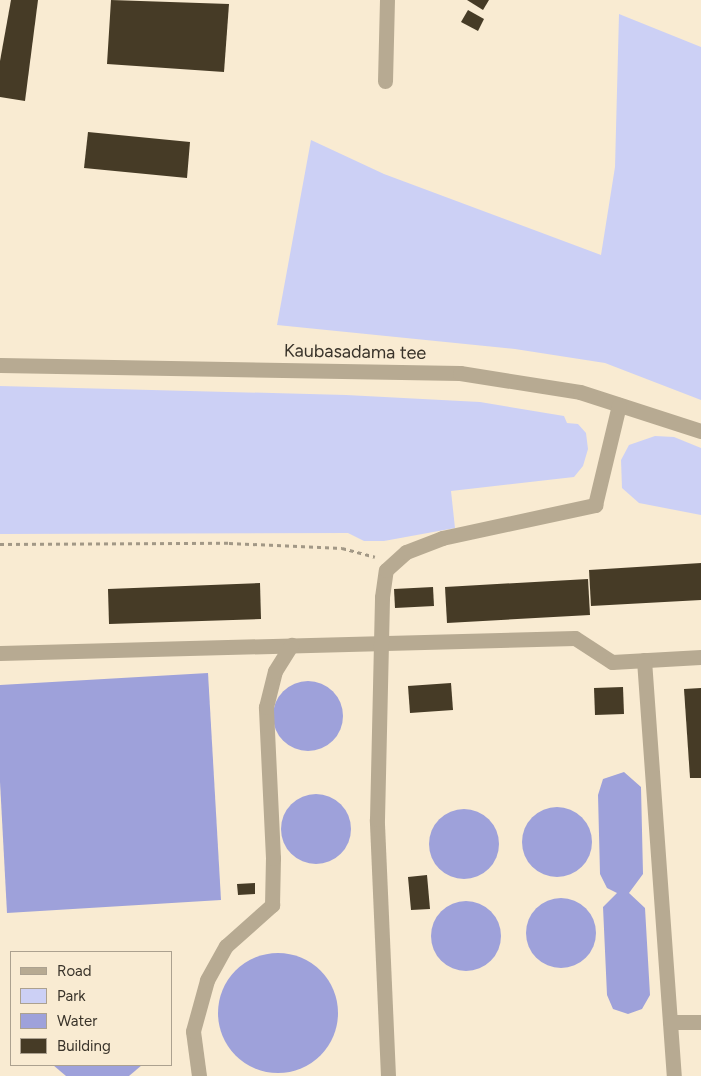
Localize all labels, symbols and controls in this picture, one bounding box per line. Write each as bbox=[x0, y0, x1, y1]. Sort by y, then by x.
street label: Kaubasadama tee bbox=[284, 340, 426, 364]
legend bbox=[10, 951, 172, 1066]
text: Road bbox=[57, 962, 92, 980]
text: Park bbox=[57, 987, 86, 1005]
text: Water bbox=[57, 1012, 97, 1030]
text: Building bbox=[57, 1037, 111, 1055]

